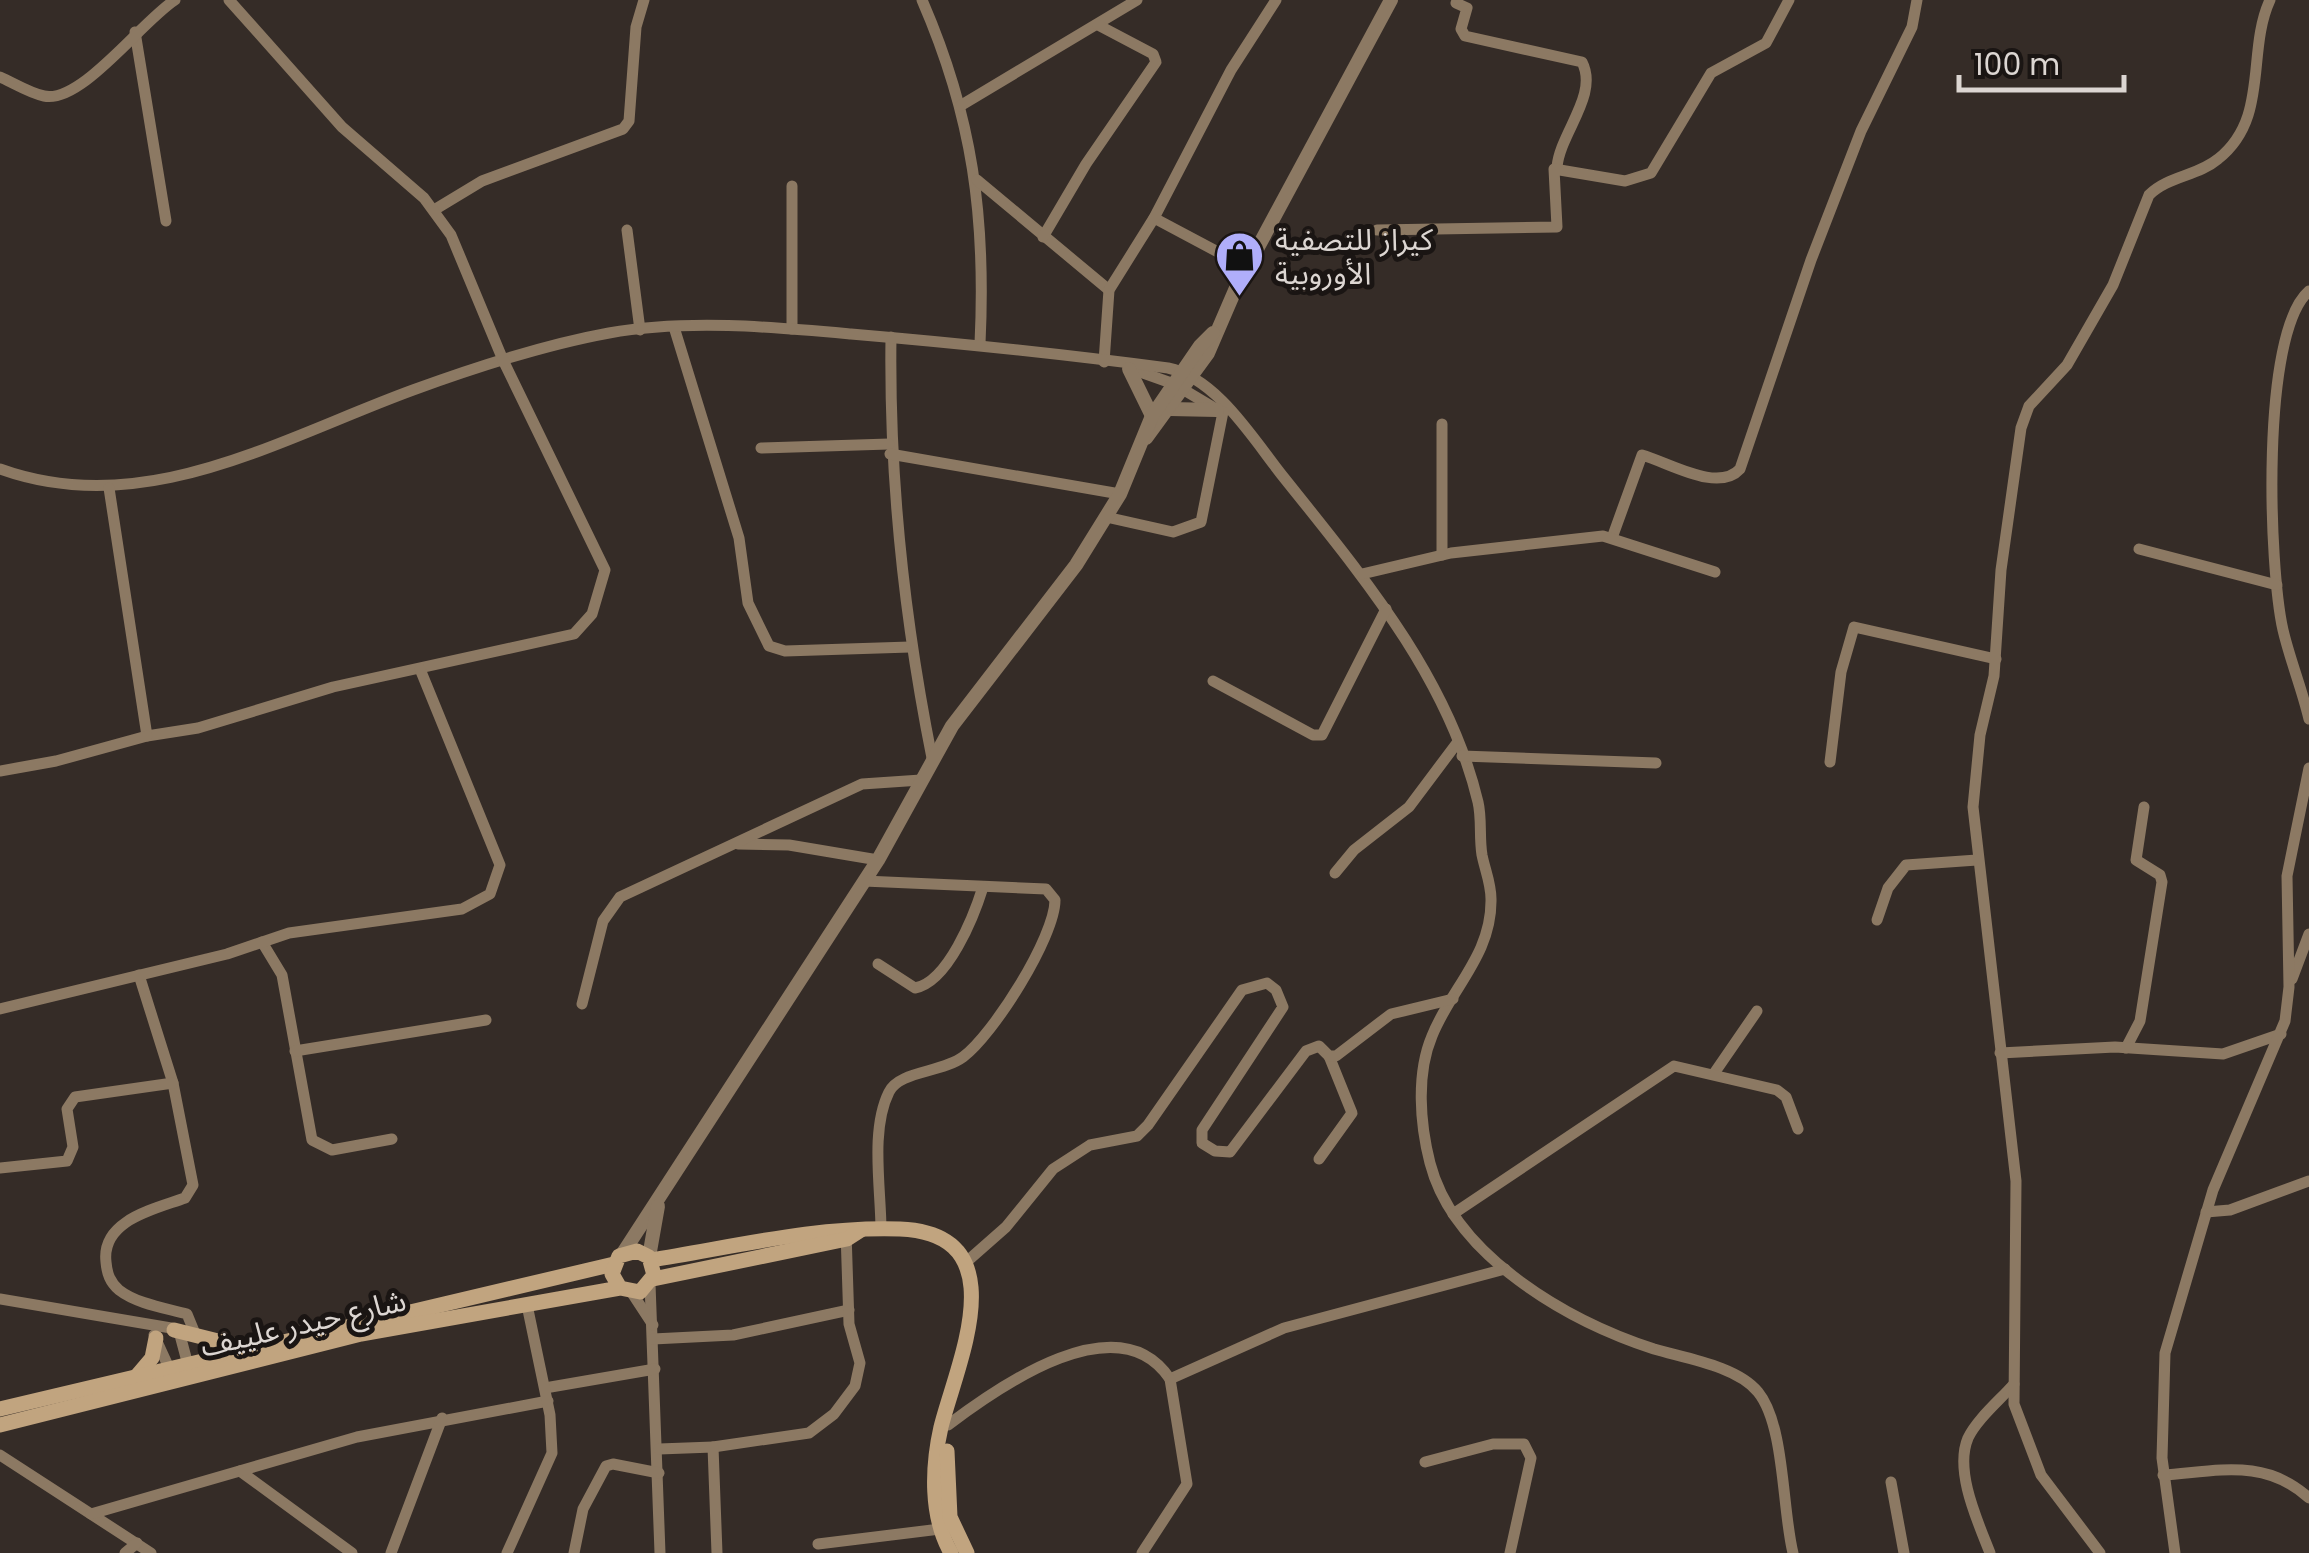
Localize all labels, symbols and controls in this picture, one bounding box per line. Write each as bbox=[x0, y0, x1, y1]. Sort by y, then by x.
scale bar bbox=[1959, 30, 2124, 92]
text: 100 m bbox=[1974, 43, 2060, 86]
place label: كيراز للتصفية الأوروبية bbox=[1275, 218, 1434, 295]
shop icon: كيراز للتصفية الأوروبية bbox=[1214, 230, 1266, 298]
street label: شارع حيدر علييف bbox=[196, 1278, 410, 1369]

